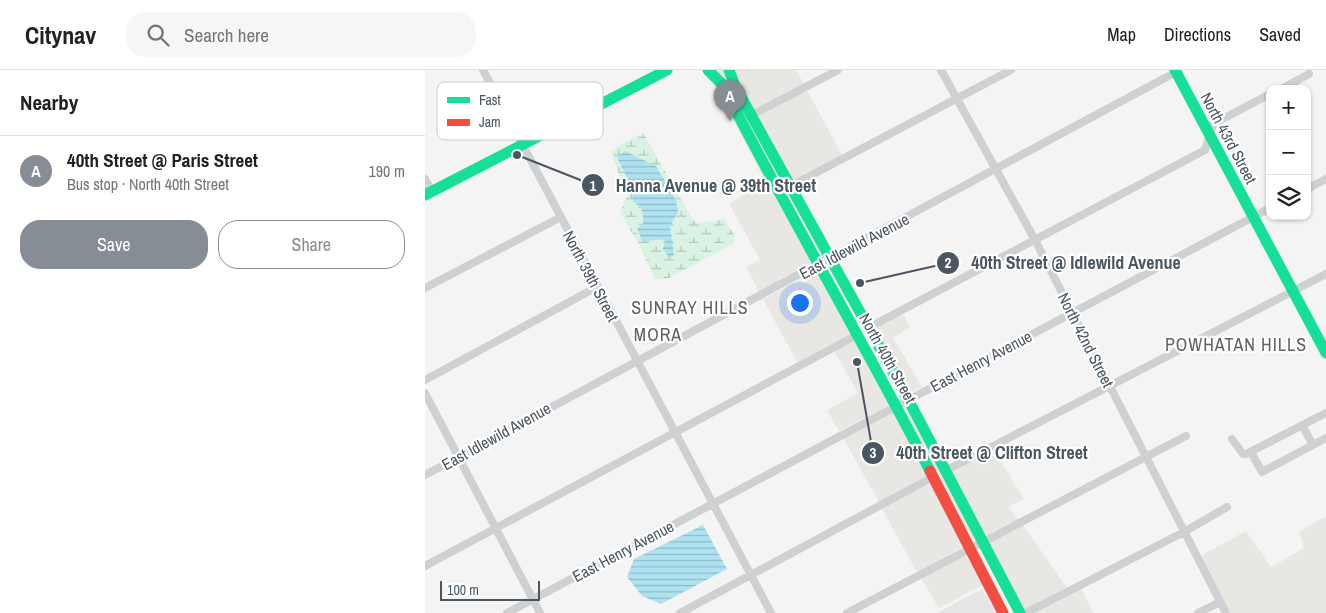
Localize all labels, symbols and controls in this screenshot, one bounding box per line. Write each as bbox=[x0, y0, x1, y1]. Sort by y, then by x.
search box bbox=[126, 12, 476, 57]
text: Citynav bbox=[25, 19, 96, 51]
icon: search bbox=[144, 21, 172, 49]
text: Search here bbox=[184, 22, 269, 48]
text: Map bbox=[1107, 22, 1136, 47]
text: Directions bbox=[1164, 22, 1231, 47]
text: Saved bbox=[1259, 22, 1301, 47]
pin: A bbox=[714, 80, 746, 121]
legend bbox=[437, 82, 603, 140]
map controls bbox=[1266, 85, 1311, 220]
button: + bbox=[1266, 85, 1311, 130]
text: Nearby bbox=[20, 88, 78, 117]
street label: North 43rd Street bbox=[1196, 88, 1263, 188]
text: Fast bbox=[479, 91, 501, 109]
text: Jam bbox=[479, 113, 501, 131]
button: − bbox=[1266, 130, 1311, 175]
text: 40th Street @ Paris Street bbox=[67, 147, 258, 173]
text: A bbox=[31, 160, 41, 182]
text: 190 m bbox=[369, 160, 405, 182]
callout: Hanna Avenue @ 39th Street bbox=[580, 169, 826, 202]
text: Bus stop · North 40th Street bbox=[67, 173, 229, 195]
text: Hanna Avenue @ 39th Street bbox=[616, 173, 816, 198]
text: 1 bbox=[590, 175, 597, 196]
button: layers bbox=[1266, 175, 1311, 220]
street label: East Idlewild Avenue bbox=[795, 208, 913, 284]
button: Save bbox=[20, 220, 208, 269]
button: Share bbox=[218, 220, 405, 269]
street label: North 39th Street bbox=[558, 227, 624, 326]
callout: 40th Street @ Idlewild Avenue bbox=[936, 246, 1191, 279]
text: 40th Street @ Idlewild Avenue bbox=[971, 250, 1181, 275]
text: 2 bbox=[945, 252, 952, 273]
street label: North 42nd Street bbox=[1053, 289, 1119, 391]
your location bbox=[787, 290, 813, 316]
district label: SUNRAY HILLS bbox=[631, 295, 749, 320]
street label: North 40th Street bbox=[854, 309, 922, 407]
district label: MORA bbox=[634, 322, 682, 347]
street label: East Henry Avenue bbox=[926, 325, 1036, 397]
district label: POWHATAN HILLS bbox=[1165, 332, 1307, 357]
street label: East Idlewild Avenue bbox=[437, 397, 555, 475]
callout: 40th Street @ Clifton Street bbox=[861, 436, 1097, 469]
text: 40th Street @ Clifton Street bbox=[896, 440, 1088, 465]
text: 3 bbox=[870, 442, 877, 463]
street label: East Henry Avenue bbox=[568, 515, 678, 587]
scale bar bbox=[440, 578, 540, 601]
text: 100 m bbox=[447, 581, 479, 599]

